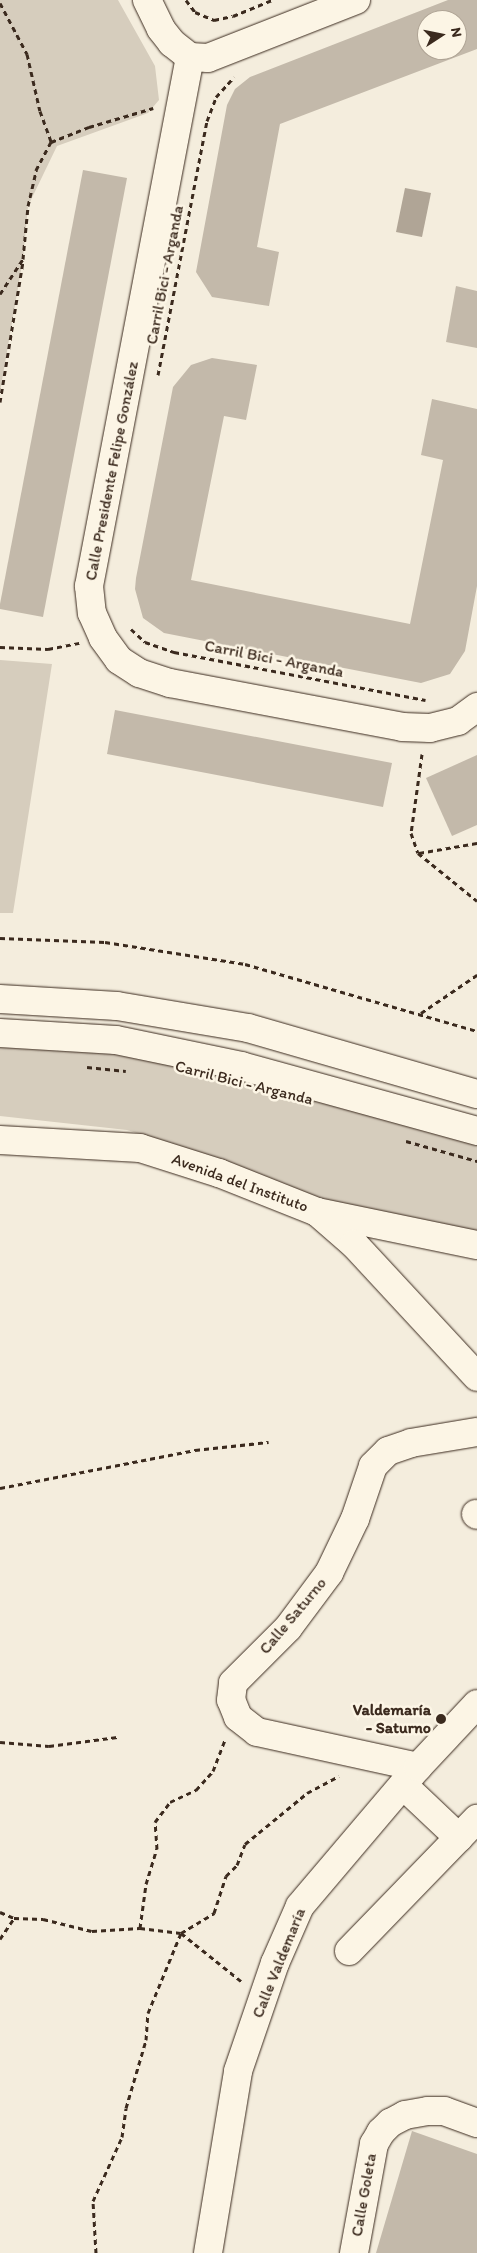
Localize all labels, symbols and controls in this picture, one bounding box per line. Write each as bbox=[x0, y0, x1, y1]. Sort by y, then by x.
north arrow bbox=[417, 10, 467, 60]
text: N bbox=[447, 26, 465, 38]
street label: Carril Bici - Arganda bbox=[142, 204, 188, 346]
street label: Calle Presidente Felipe González bbox=[81, 360, 143, 582]
street label: Carril Bici - Arganda bbox=[203, 636, 345, 682]
street label: Carril Bici - Arganda bbox=[173, 1057, 315, 1109]
street label: Avenida del Instituto bbox=[169, 1149, 311, 1217]
street label: Calle Saturno bbox=[255, 1574, 331, 1658]
place label: Valdemaría - Saturno bbox=[353, 1700, 431, 1738]
marker: Valdemaría - Saturno bbox=[435, 1713, 447, 1725]
street label: Calle Valdemaría bbox=[248, 1905, 310, 2021]
street label: Calle Goleta bbox=[347, 2152, 381, 2238]

